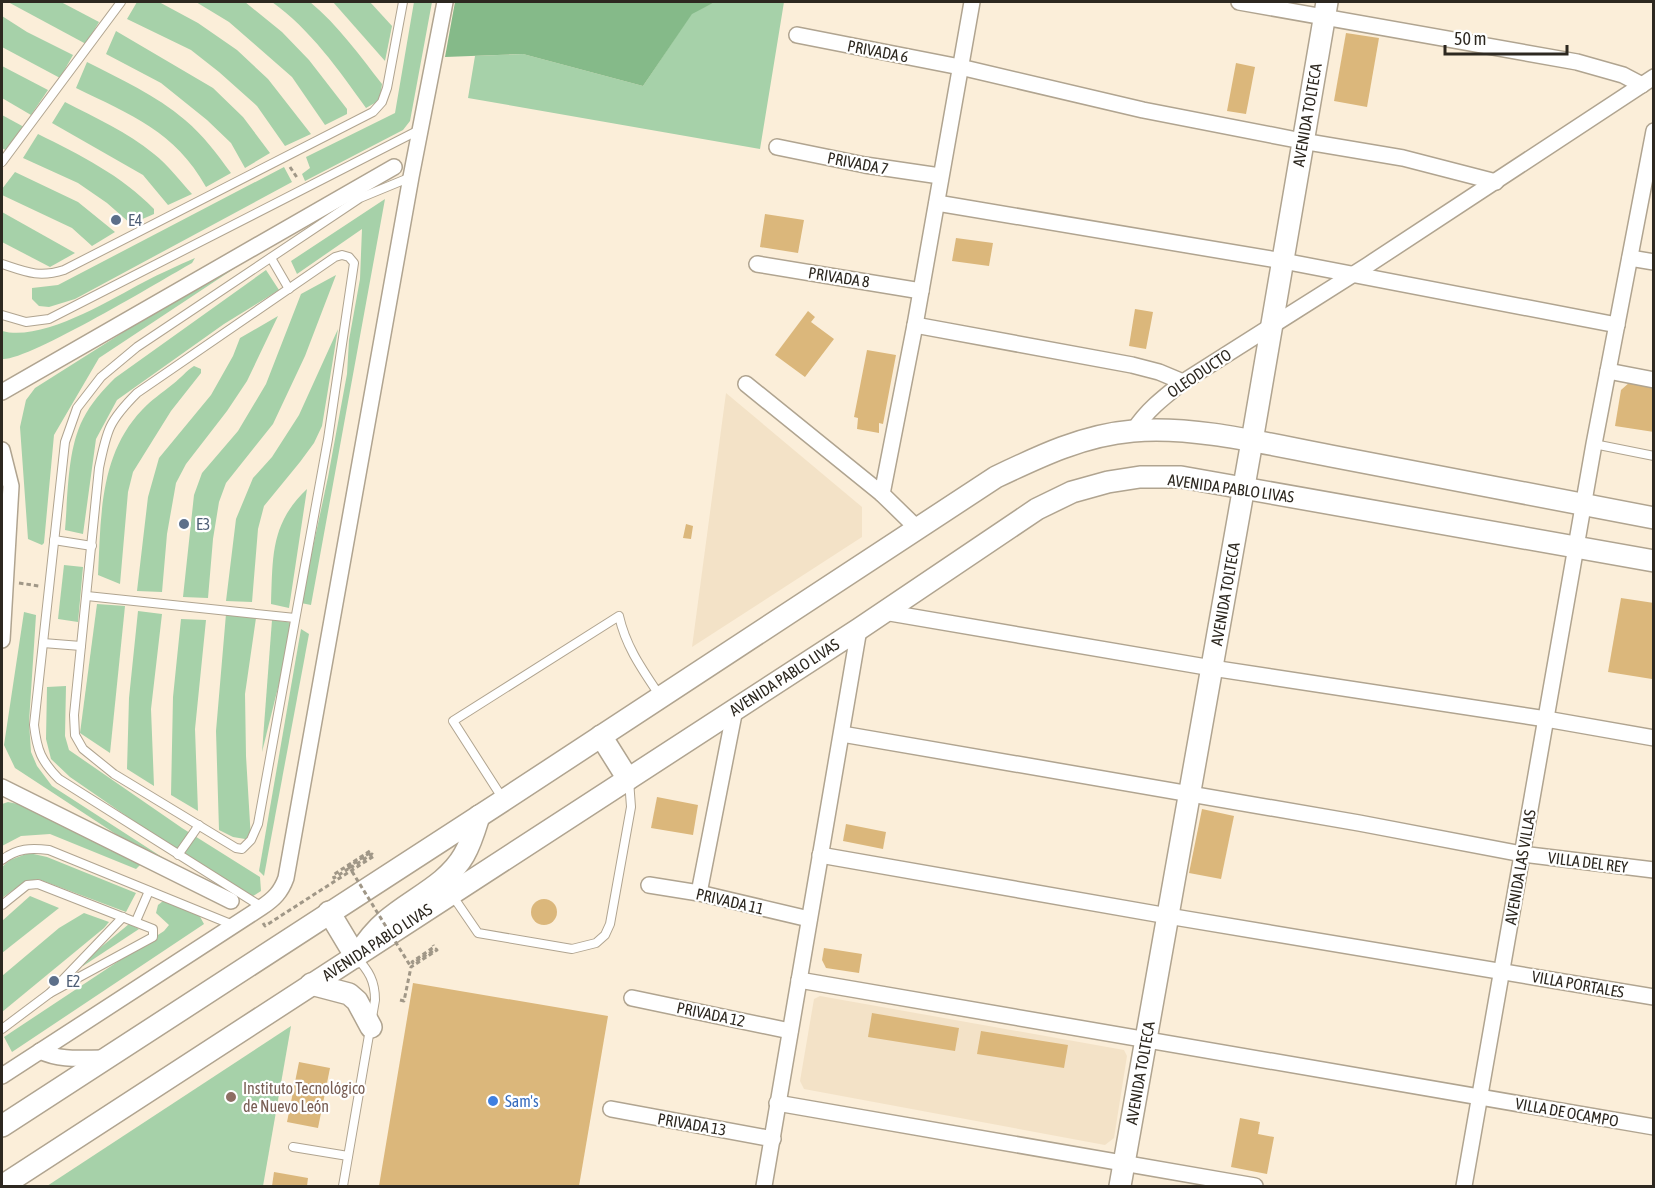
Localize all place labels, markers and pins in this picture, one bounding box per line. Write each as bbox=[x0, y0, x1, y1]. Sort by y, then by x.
place label: E4 bbox=[128, 211, 142, 229]
marker: E4 bbox=[109, 213, 123, 227]
place label: E3 bbox=[196, 515, 210, 533]
marker: E3 bbox=[177, 517, 191, 531]
place label: E2 bbox=[66, 972, 80, 990]
marker: E2 bbox=[47, 974, 61, 988]
place label: Instituto Tecnológico de Nuevo León bbox=[243, 1079, 365, 1115]
marker: Instituto Tecnológico de Nuevo León bbox=[224, 1090, 238, 1104]
place label: Sam's bbox=[505, 1092, 539, 1110]
marker: Sam's bbox=[486, 1094, 500, 1108]

